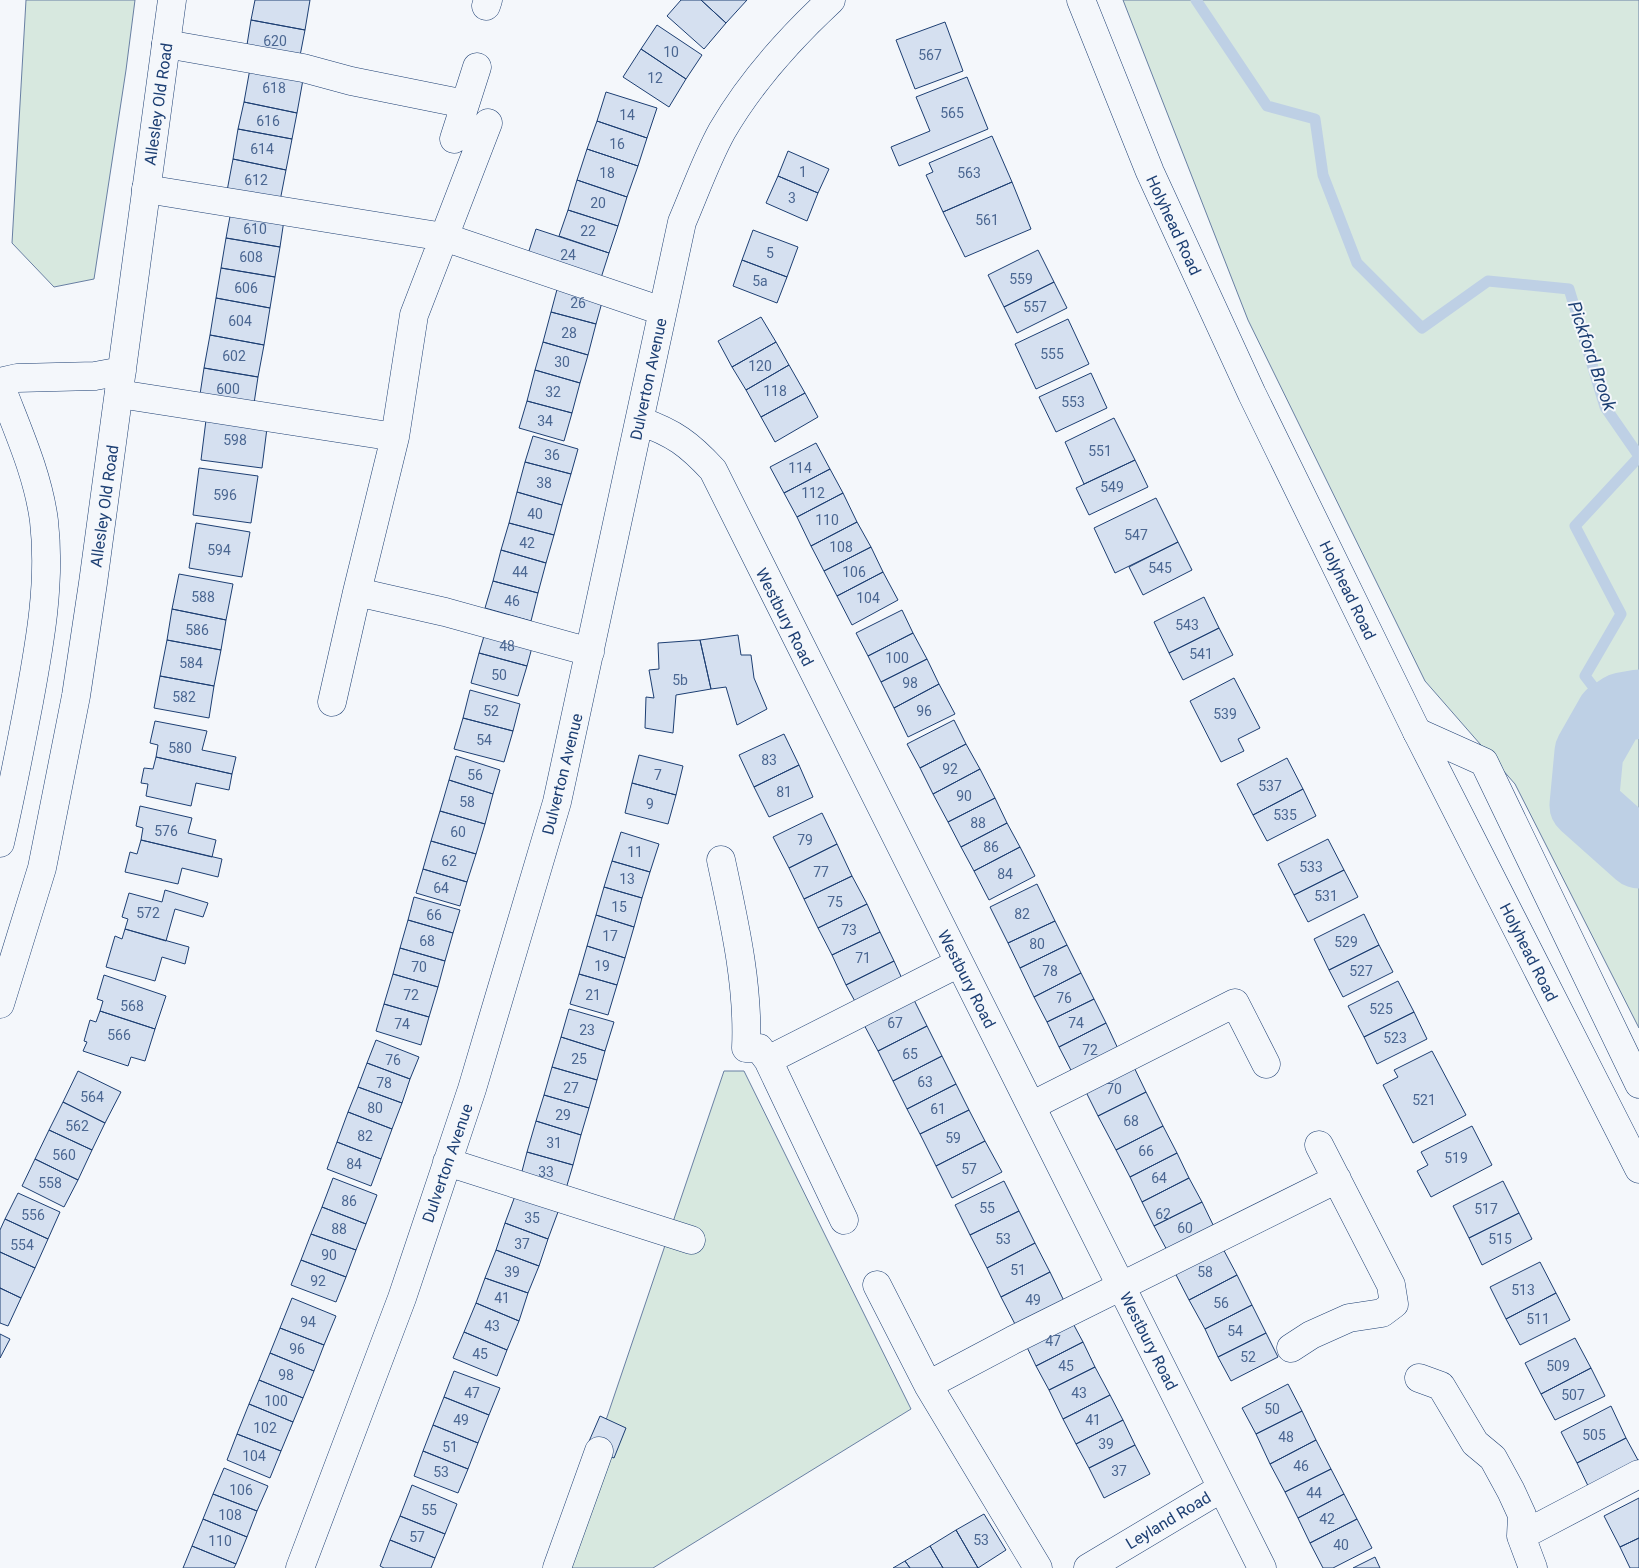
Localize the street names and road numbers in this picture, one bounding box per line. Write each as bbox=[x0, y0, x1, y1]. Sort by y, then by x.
street label: Allesley Old Road bbox=[141, 42, 176, 166]
street label: Holyhead Road bbox=[1142, 172, 1205, 278]
street label: Dulverton Avenue bbox=[626, 316, 671, 442]
street label: Allesley Old Road bbox=[87, 444, 122, 568]
street label: Holyhead Road bbox=[1315, 538, 1380, 643]
street label: Westbury Road bbox=[752, 565, 817, 669]
street label: Dulverton Avenue bbox=[538, 711, 587, 837]
street label: Holyhead Road bbox=[1496, 900, 1561, 1005]
street label: Westbury Road bbox=[934, 927, 999, 1031]
street label: Dulverton Avenue bbox=[418, 1101, 477, 1225]
street label: Westbury Road bbox=[1116, 1289, 1181, 1393]
street label: Leyland Road bbox=[1122, 1488, 1214, 1553]

